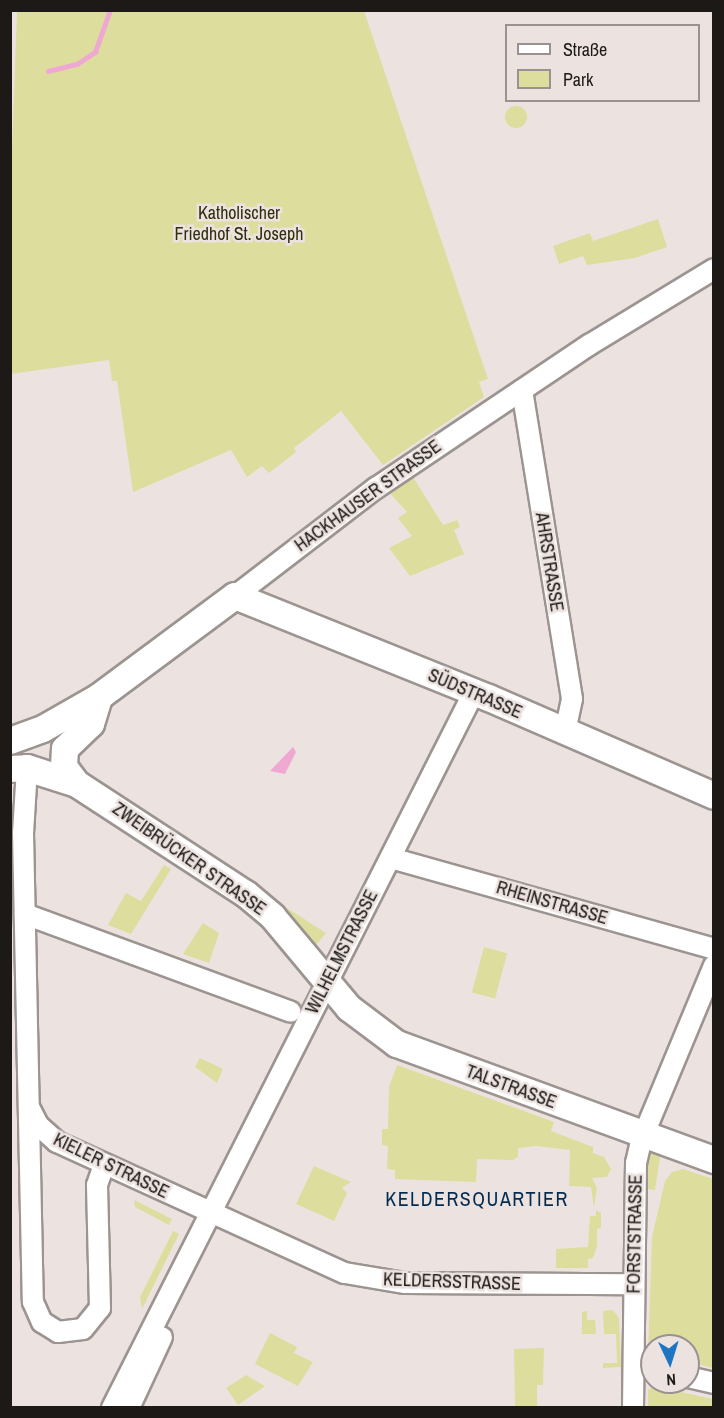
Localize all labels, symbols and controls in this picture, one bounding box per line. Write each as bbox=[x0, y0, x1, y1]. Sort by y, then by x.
legend bbox=[505, 24, 700, 102]
text: Straße bbox=[563, 37, 607, 62]
text: Park bbox=[563, 67, 593, 92]
park label: Katholischer Friedhof St. Joseph bbox=[175, 203, 303, 246]
street label: HACKHAUSER STRASSE bbox=[291, 436, 445, 556]
street label: AHRSTRASSE bbox=[531, 511, 567, 613]
street label: SÜDSTRASSE bbox=[425, 665, 525, 723]
street label: ZWEIBRÜCKER STRASSE bbox=[108, 798, 270, 920]
street label: RHEINSTRASSE bbox=[494, 877, 610, 929]
street label: WILHELMSTRASSE bbox=[301, 886, 383, 1018]
street label: TALSTRASSE bbox=[463, 1061, 559, 1113]
street label: KIELER STRASSE bbox=[50, 1129, 172, 1203]
street label: FORSTSTRASSE bbox=[623, 1174, 647, 1294]
district label: KELDERSQUARTIER bbox=[385, 1186, 569, 1210]
street label: KELDERSSTRASSE bbox=[383, 1269, 521, 1295]
north arrow bbox=[640, 1334, 700, 1394]
text: N bbox=[666, 1369, 677, 1391]

